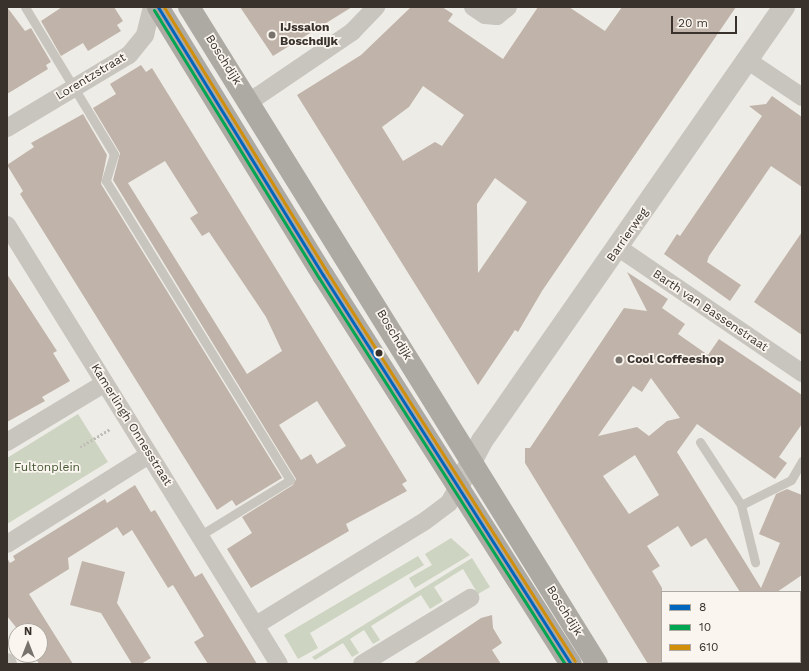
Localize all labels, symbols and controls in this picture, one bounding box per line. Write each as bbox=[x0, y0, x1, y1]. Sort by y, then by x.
scale bar bbox=[673, 8, 739, 34]
text: 20 m bbox=[678, 16, 708, 30]
place label: IJssalon Boschdijk bbox=[280, 21, 338, 49]
marker: IJssalon Boschdijk bbox=[267, 30, 277, 40]
street label: Boschdijk bbox=[202, 32, 244, 88]
street label: Lorentzstraat bbox=[53, 50, 129, 104]
street label: Barrierweg bbox=[604, 205, 652, 265]
street label: Barth van Bassenstraat bbox=[650, 267, 770, 355]
street label: Boschdijk bbox=[373, 307, 415, 363]
unlabelled marker bbox=[374, 348, 384, 358]
place label: Cool Coffeeshop bbox=[627, 353, 724, 367]
marker: Cool Coffeeshop bbox=[614, 355, 624, 365]
street label: Kamerlingh Onnesstraat bbox=[87, 361, 175, 489]
park label: Fultonplein bbox=[14, 461, 80, 475]
street label: Boschdijk bbox=[543, 583, 585, 639]
legend bbox=[661, 591, 801, 663]
text: 8 bbox=[699, 600, 706, 614]
text: 10 bbox=[699, 620, 711, 634]
north arrow bbox=[8, 623, 48, 663]
text: N bbox=[24, 625, 32, 638]
text: 610 bbox=[699, 640, 718, 654]

